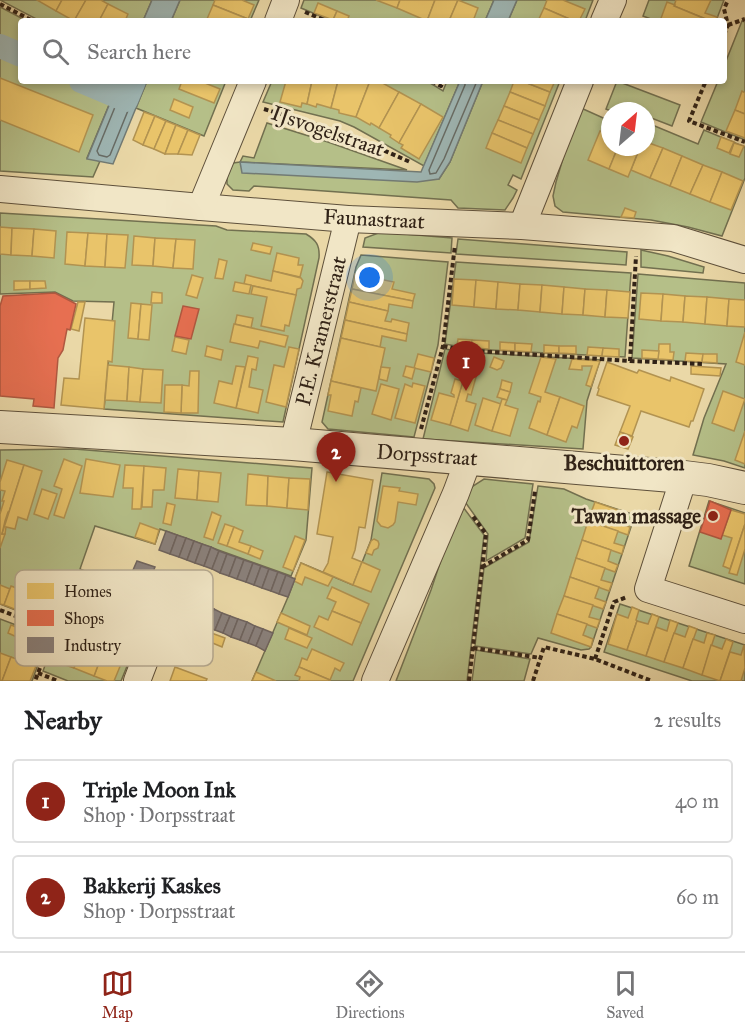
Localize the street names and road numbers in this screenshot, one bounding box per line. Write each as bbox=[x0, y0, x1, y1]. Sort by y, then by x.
street label: IJsvogelstraat bbox=[268, 100, 388, 163]
street label: Faunastraat bbox=[323, 203, 426, 235]
street label: P.E. Kramerstraat bbox=[290, 253, 352, 409]
street label: Dorpsstraat bbox=[375, 438, 479, 472]

